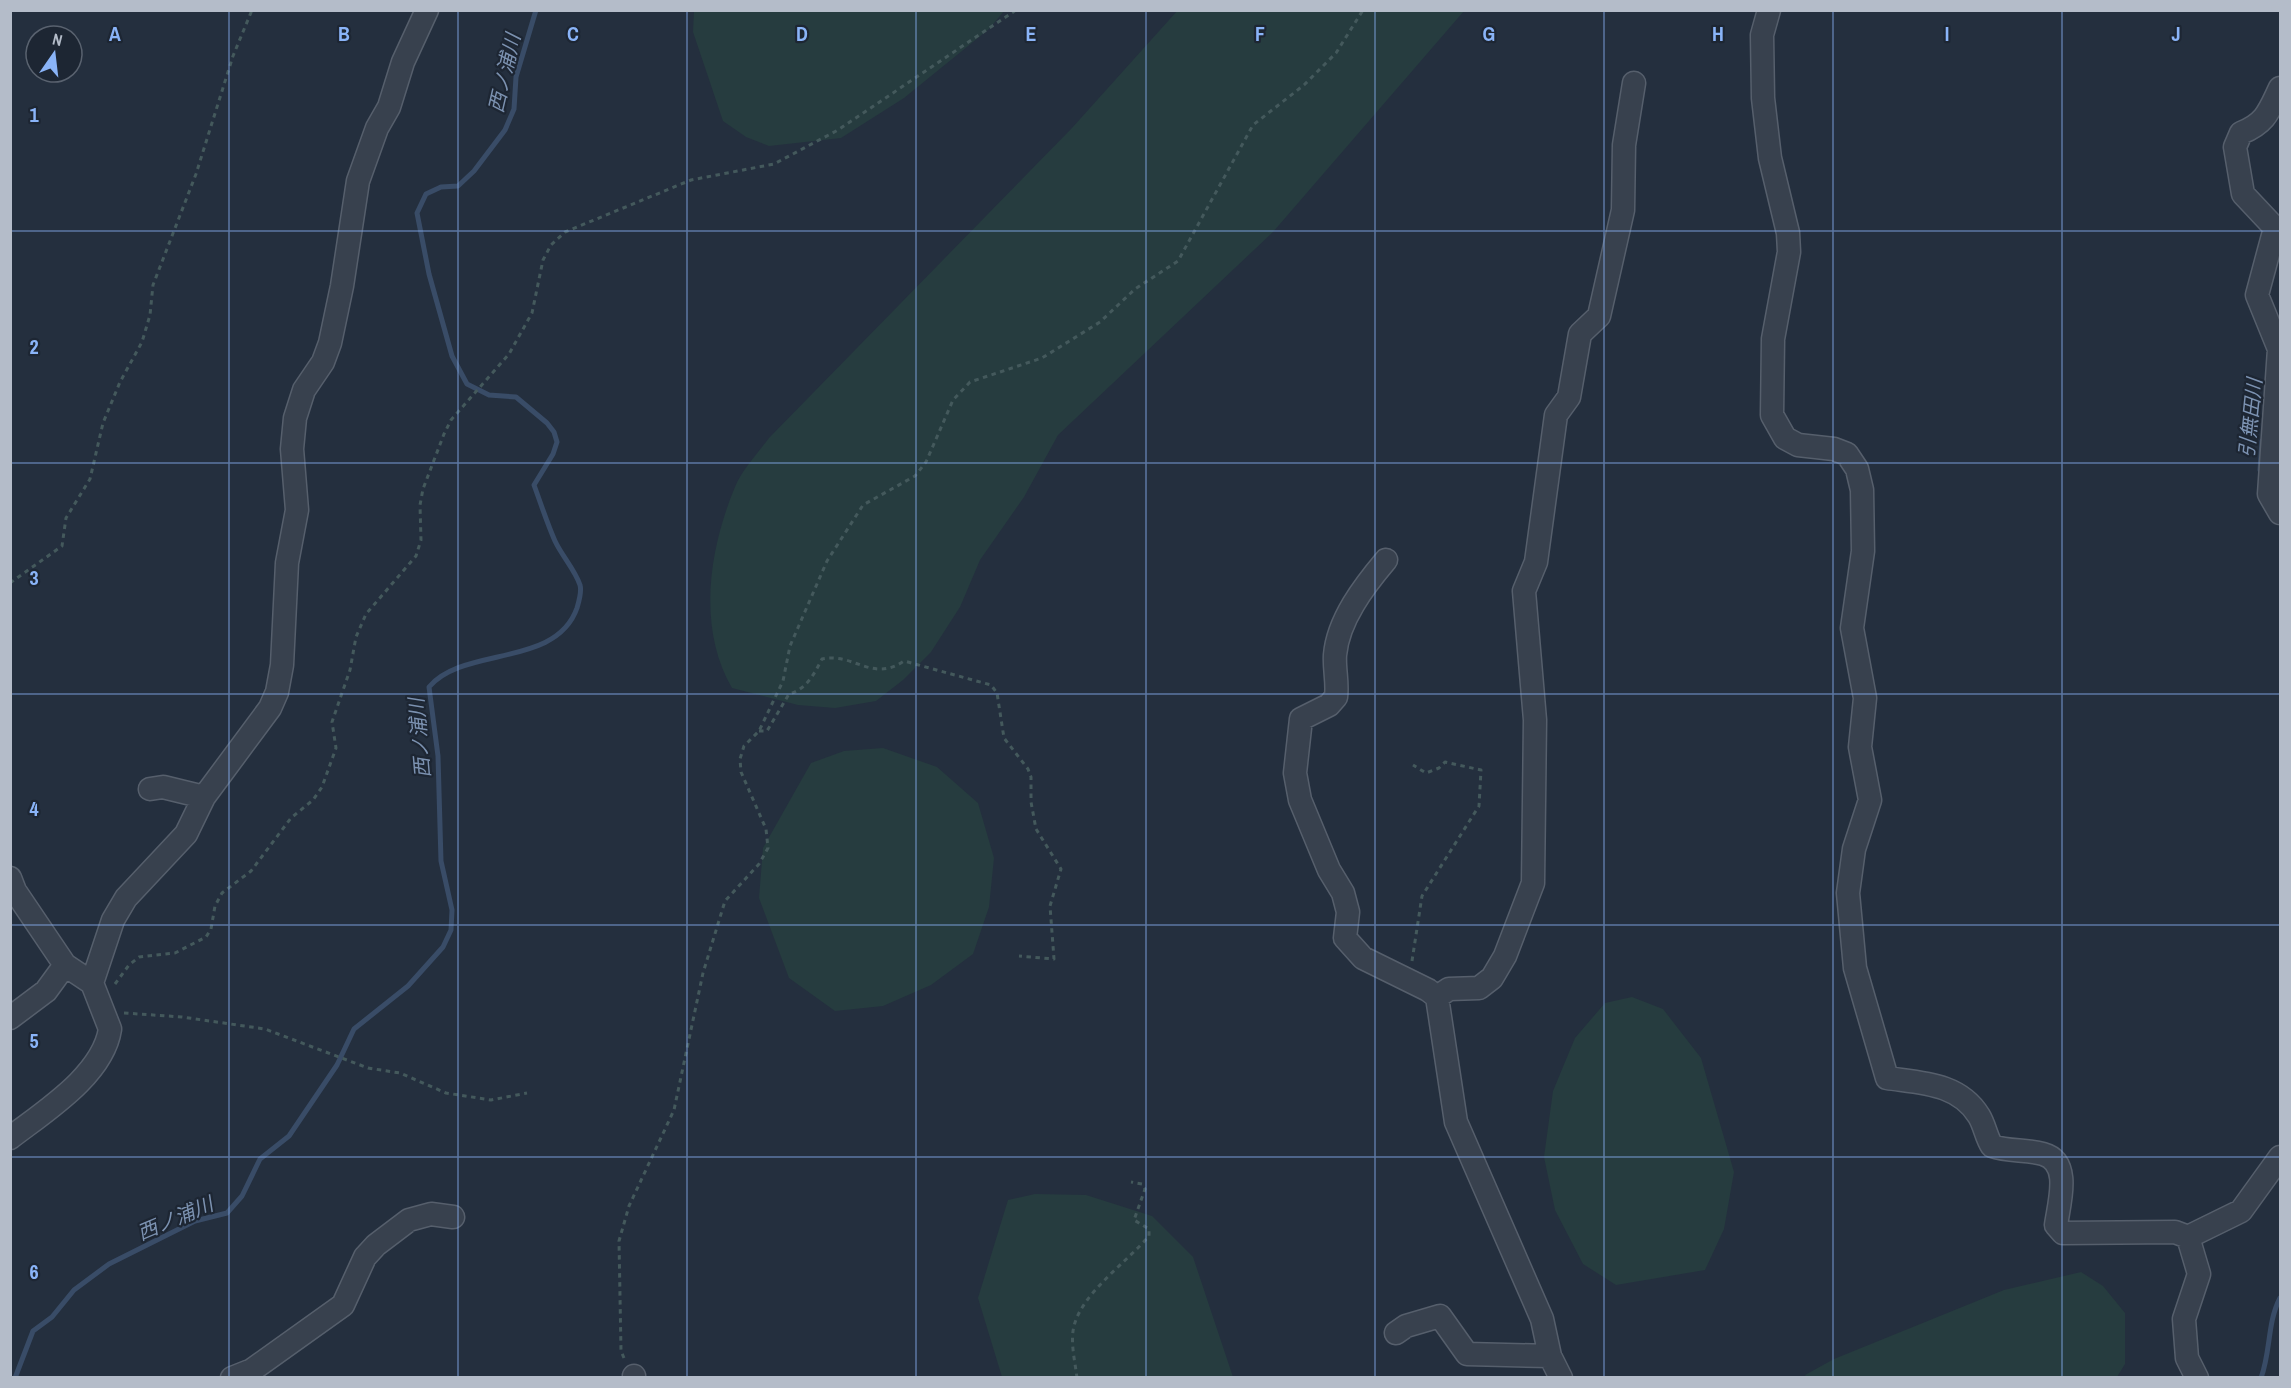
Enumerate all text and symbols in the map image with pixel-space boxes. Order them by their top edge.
text: A [109,20,121,47]
text: B [338,20,350,47]
text: C [567,20,579,47]
text: D [796,20,808,47]
text: E [1026,20,1037,47]
text: F [1255,20,1265,47]
text: G [1483,20,1495,47]
text: H [1712,20,1724,47]
text: I [1945,20,1949,47]
text: J [2171,20,2181,47]
north arrow [24,24,84,84]
text: N [50,28,65,51]
water label: 西ノ浦川 [482,29,527,115]
text: 1 [29,101,39,128]
text: 2 [29,333,39,360]
water label: 引無田川 [2232,375,2268,459]
text: 3 [29,564,39,591]
water label: 西ノ浦川 [402,695,436,779]
text: 4 [29,795,39,822]
text: 5 [29,1027,39,1054]
water label: 西ノ浦川 [133,1189,219,1246]
text: 6 [29,1258,39,1285]

